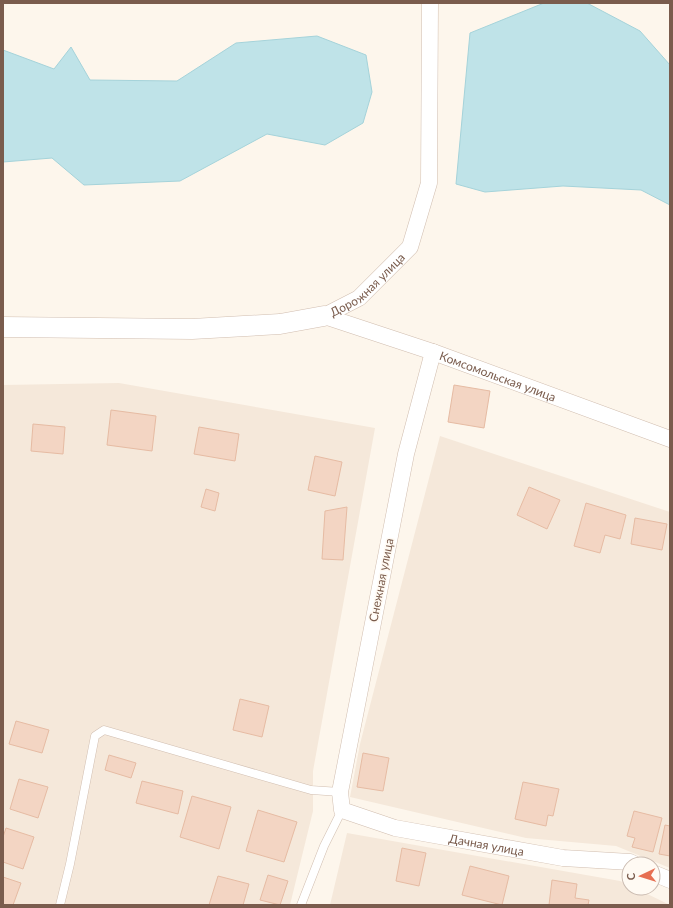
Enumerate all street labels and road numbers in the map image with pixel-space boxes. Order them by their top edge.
street label: Дорожная улица [327,249,408,319]
street label: Комсомольская улица [438,348,558,404]
street label: Снежная улица [366,537,396,623]
street label: Дачная улица [448,830,525,858]

